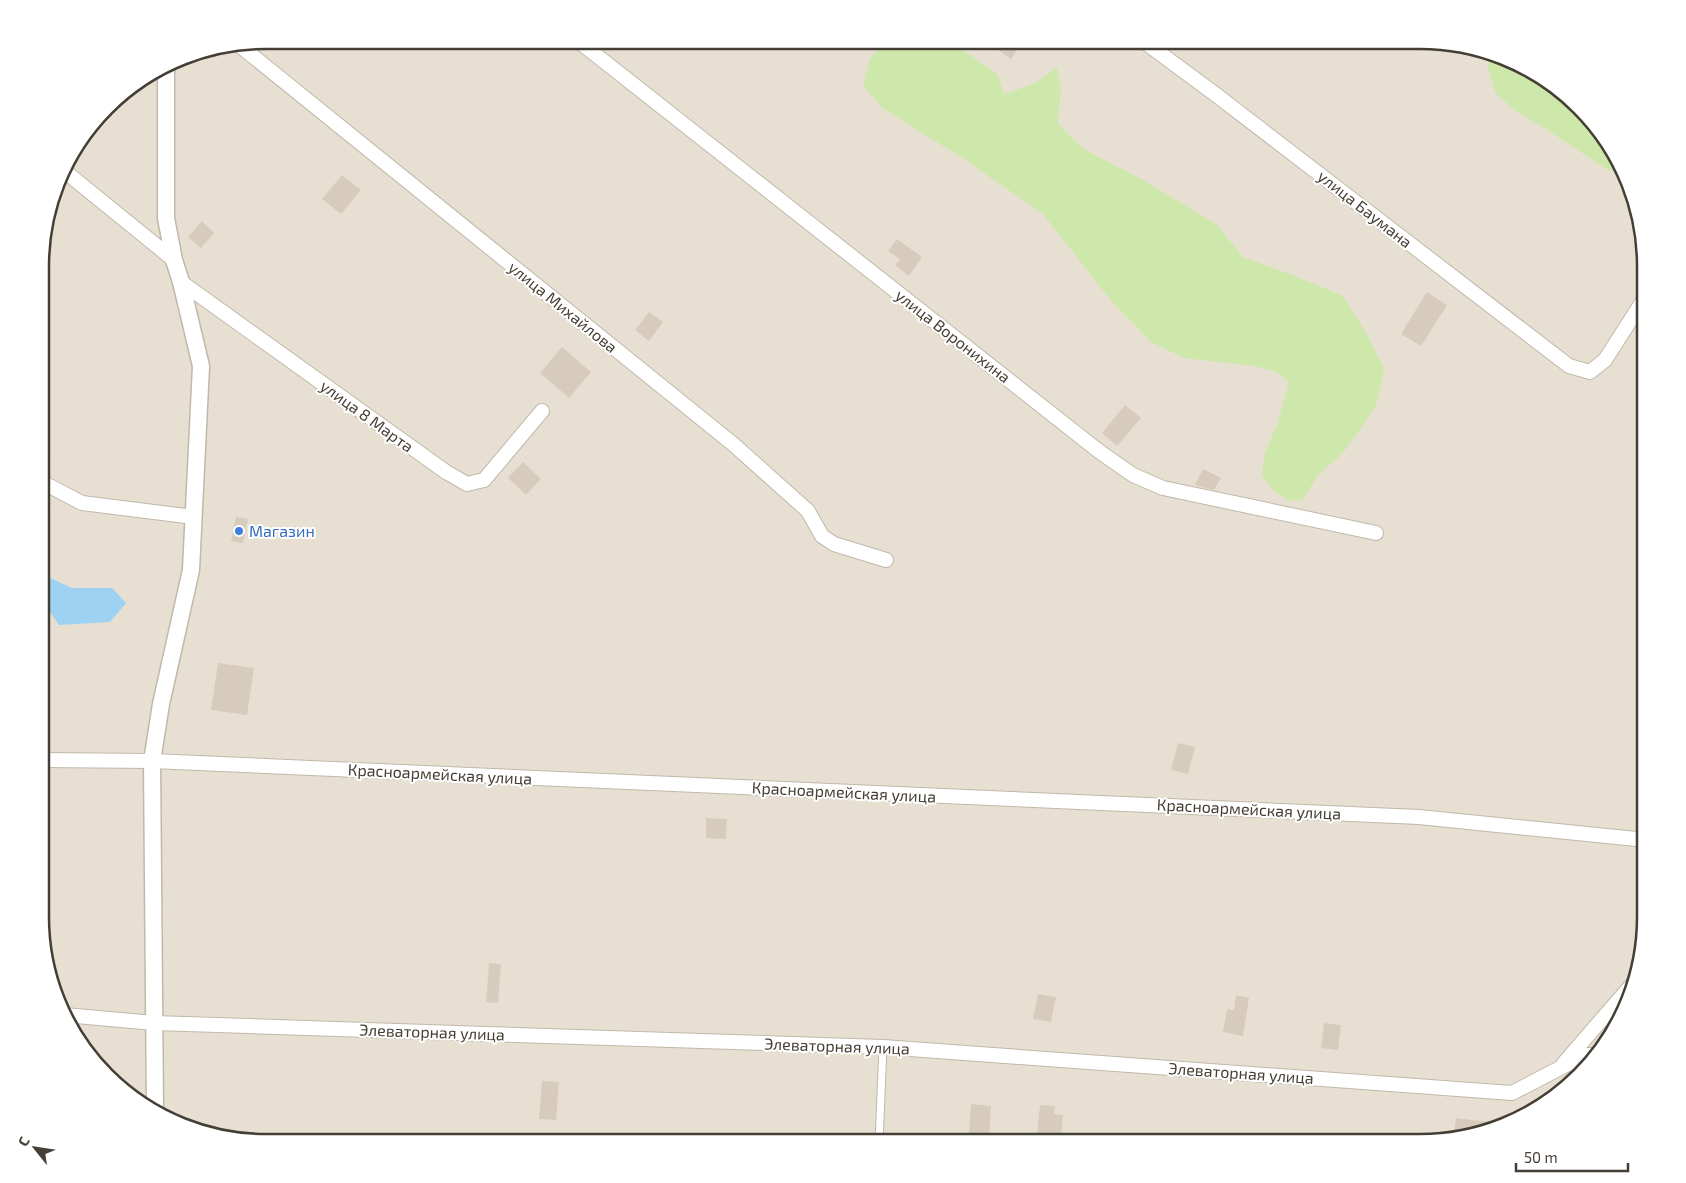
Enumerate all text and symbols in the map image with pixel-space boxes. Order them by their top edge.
street label: улица Баумана [1314,166,1416,252]
street label: улица Михайлова [505,257,621,357]
street label: улица Воронихина [891,285,1015,387]
street label: улица 8 Марта [316,375,418,457]
place label: Магазин [249,521,315,540]
marker: Магазин [233,525,245,537]
street label: Красноармейская улица [347,759,533,789]
street label: Красноармейская улица [751,777,937,807]
street label: Красноармейская улица [1156,794,1342,824]
street label: Элеваторная улица [359,1019,505,1045]
street label: Элеваторная улица [764,1033,910,1059]
street label: Элеваторная улица [1168,1058,1314,1088]
north arrow [10,1123,60,1173]
text: С [14,1133,33,1149]
scale bar [1516,1140,1628,1172]
text: 50 m [1524,1148,1558,1166]

